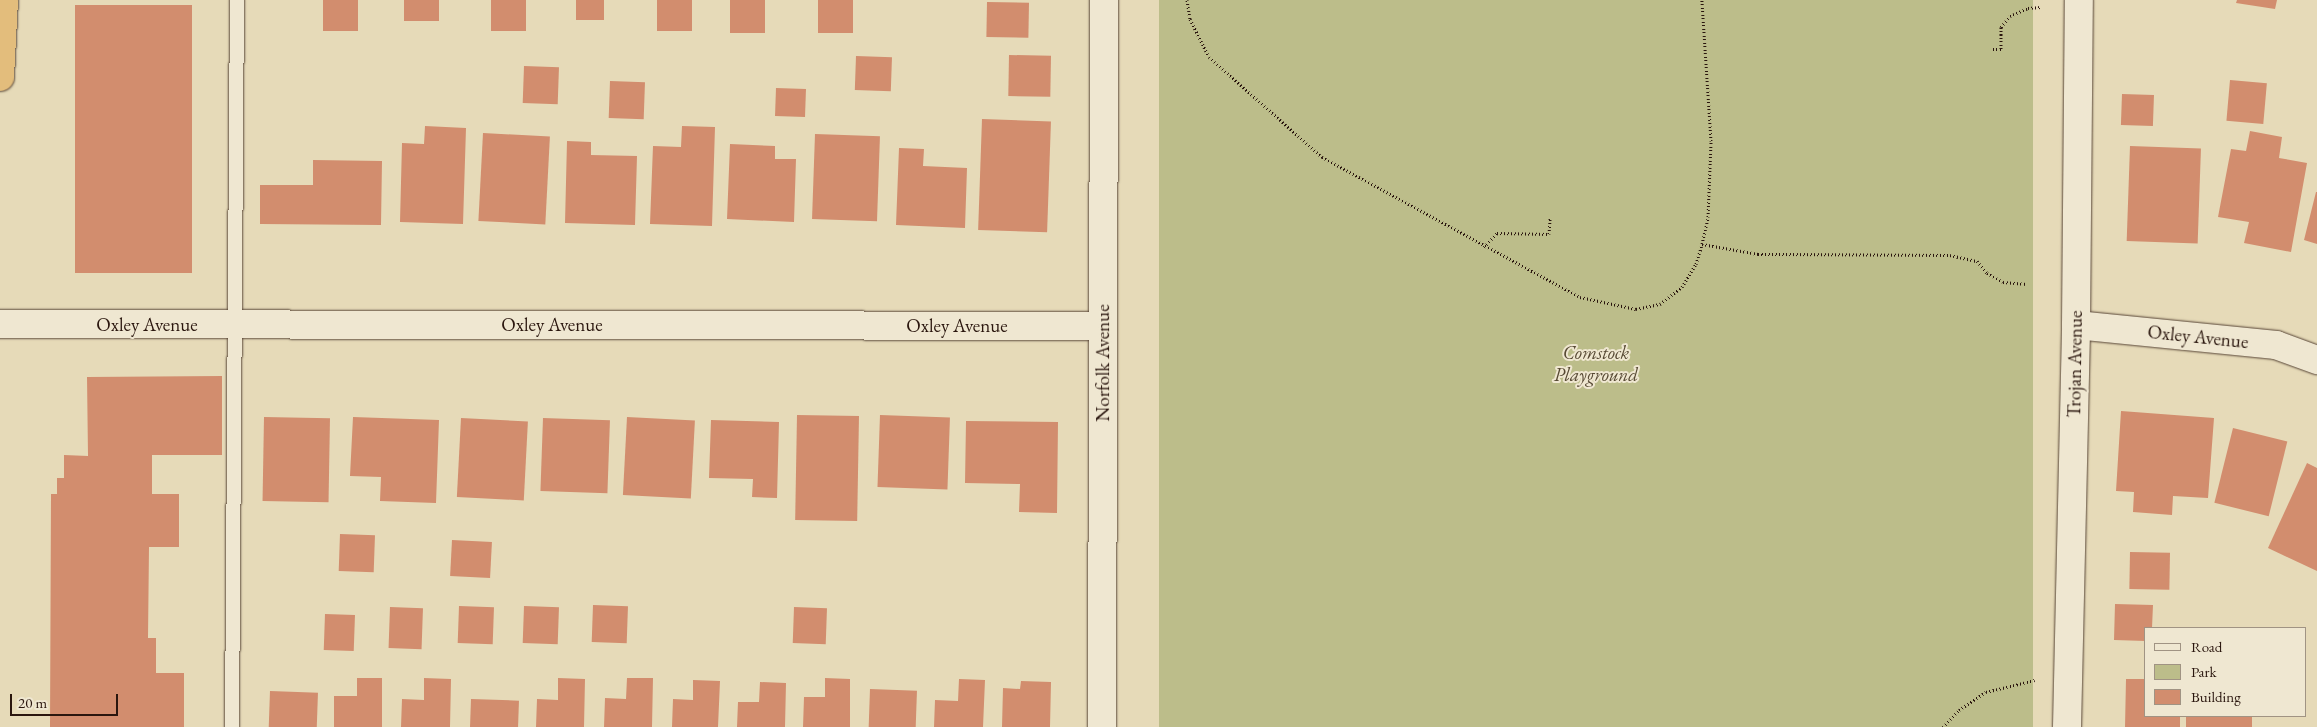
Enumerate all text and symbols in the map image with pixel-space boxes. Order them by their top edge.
street label: Norfolk Avenue [1092,304,1114,422]
street label: Trojan Avenue [2063,310,2087,418]
street label: Oxley Avenue [96,314,198,336]
street label: Oxley Avenue [501,314,603,336]
street label: Oxley Avenue [906,315,1008,337]
street label: Oxley Avenue [2146,320,2250,354]
park label: Comstock Playground [1554,342,1638,386]
legend [2144,627,2307,717]
text: Road [2191,637,2222,656]
text: Park [2191,662,2217,681]
scale bar [12,684,120,716]
text: Building [2191,687,2241,706]
text: 20 m [18,693,47,712]

